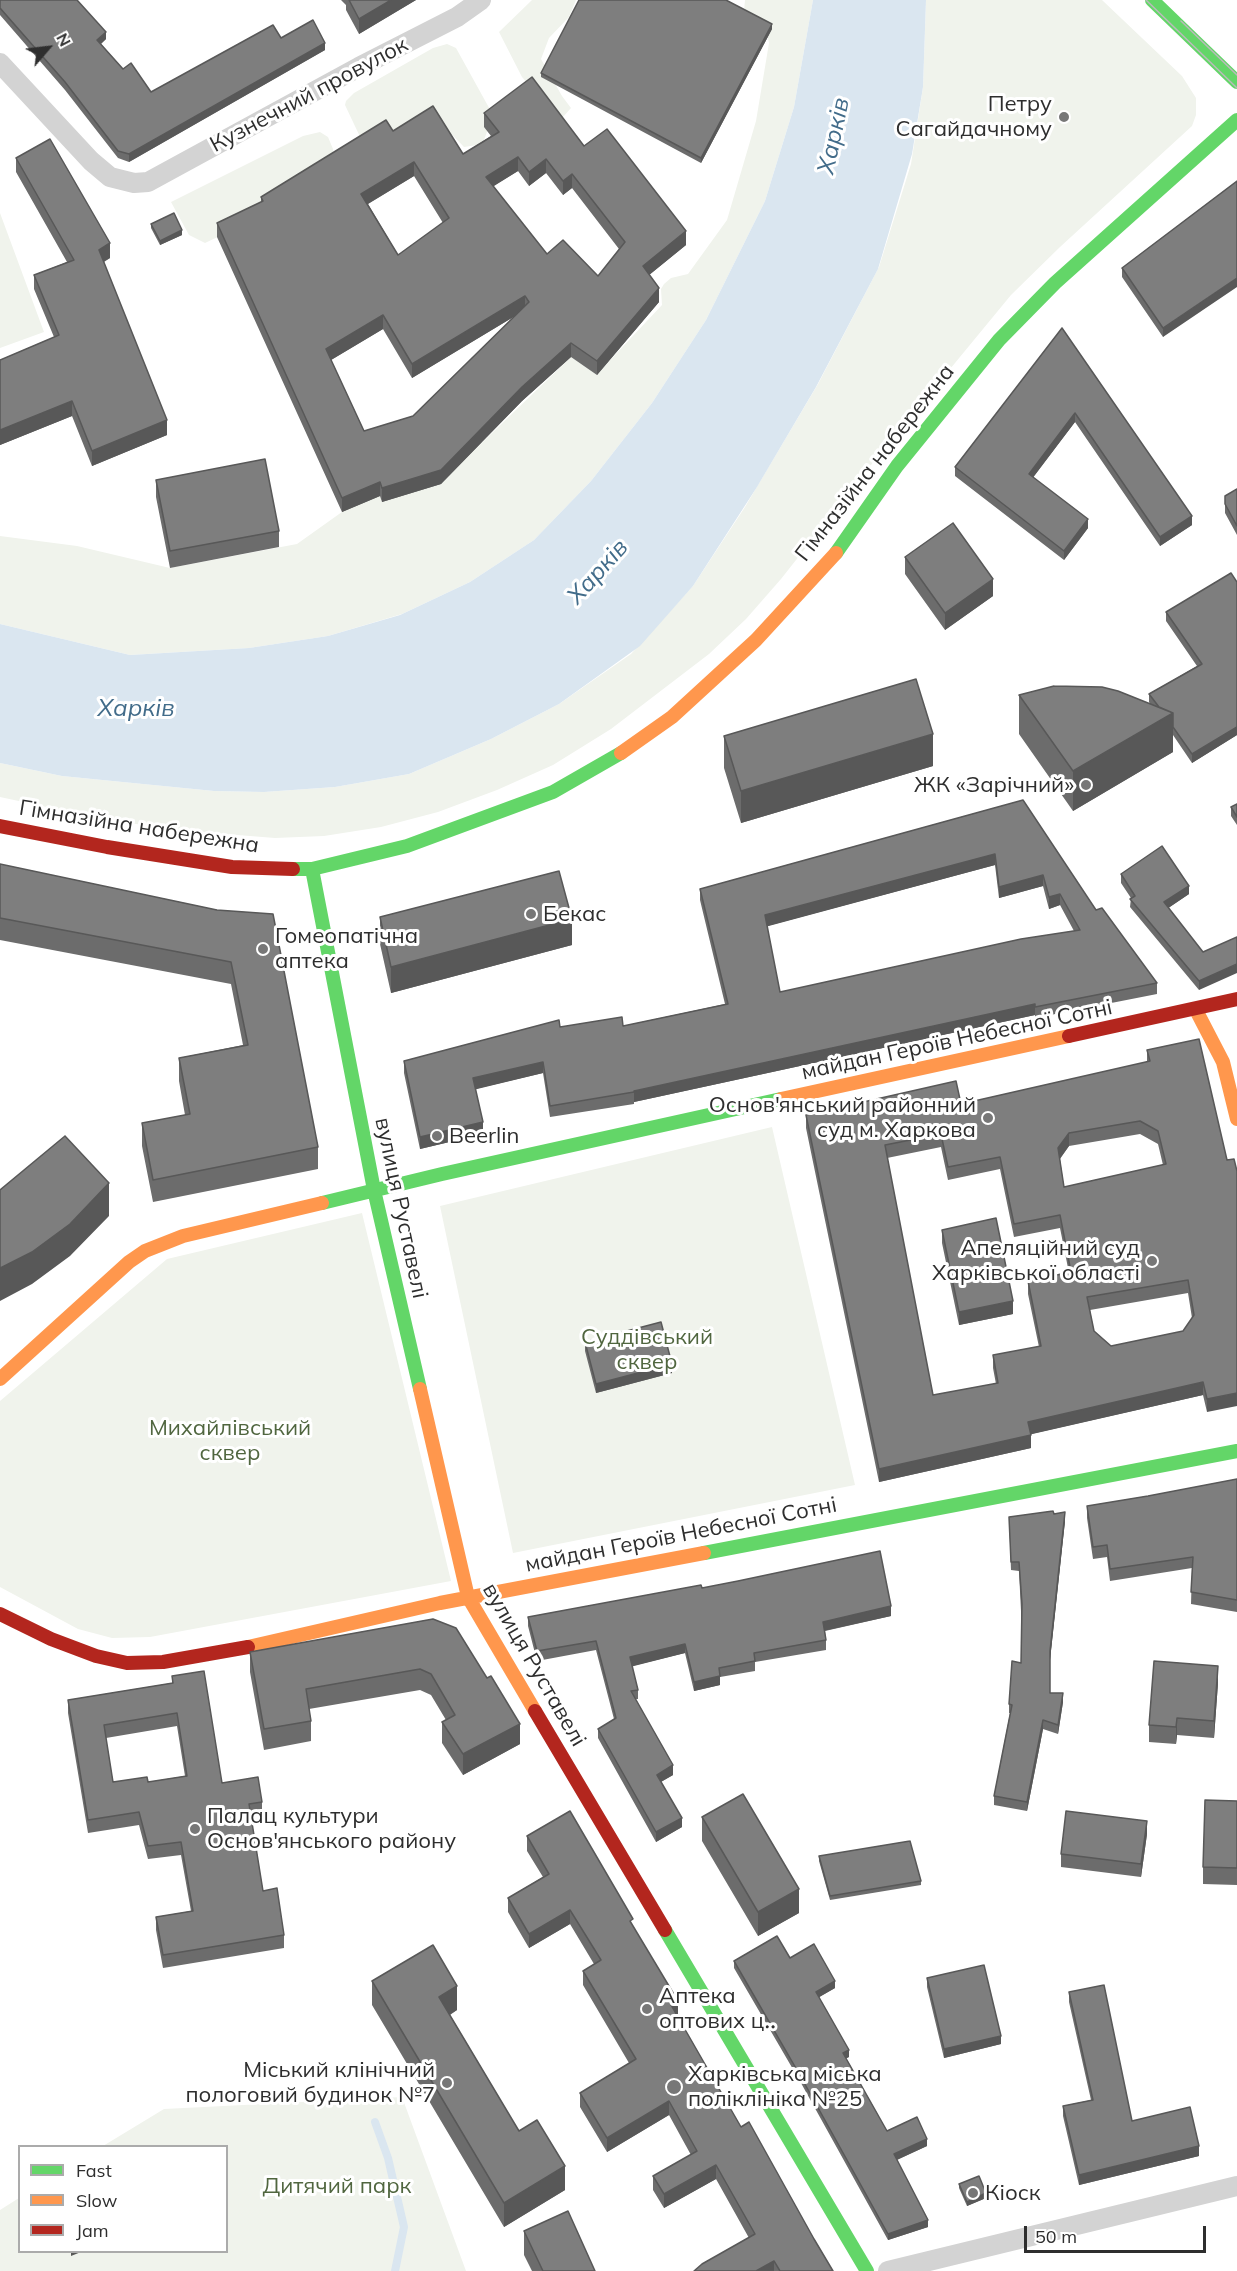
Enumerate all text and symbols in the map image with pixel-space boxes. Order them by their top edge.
north arrow [18,18,78,78]
text: N [52,30,76,50]
street label: Кузнечний провулок [206,32,412,158]
place label: Петру Сагайдачному [896,91,1052,142]
water label: Харків [812,95,856,177]
marker: Петру Сагайдачному [1057,110,1071,124]
street label: Гімназійна набережна [790,359,960,567]
water label: Харків [561,534,635,610]
water label: Харків [97,695,175,723]
place label: ЖК «Зарічний» [914,772,1074,798]
marker: ЖК «Зарічний» [1079,778,1093,792]
street label: Гімназійна набережна [17,795,261,859]
place label: Бекас [543,901,606,927]
marker: Бекас [524,907,538,921]
place label: Гомеопатічна аптека [275,923,418,974]
marker: Гомеопатічна аптека [256,942,270,956]
street label: майдан Героїв Небесної Сотні [799,994,1115,1086]
place label: Основ'янський районний суд м. Харкова [709,1092,976,1144]
marker: Основ'янський районний суд м. Харкова [981,1111,995,1125]
street label: вулиця Руставелі [369,1115,433,1301]
place label: Beеrlin [449,1123,519,1149]
marker: Beеrlin [430,1129,444,1143]
place label: Апеляційний суд Харківської області [932,1235,1140,1286]
marker: Апеляційний суд Харківської області [1145,1254,1159,1268]
park label: Суддівський сквер [581,1324,713,1376]
park label: Михайлівський сквер [149,1415,311,1466]
street label: майдан Героїв Небесної Сотні [523,1492,839,1578]
street label: вулиця Руставелі [477,1579,591,1751]
place label: Палац культури Основ'янського району [207,1803,456,1855]
marker: Палац культури Основ'янського району [188,1822,202,1836]
place label: Аптека оптових ц‥ [659,1983,776,2035]
marker: Аптека оптових ц‥ [640,2002,654,2016]
place label: Міський клінічний пологовий будинок №7 [186,2057,435,2108]
place label: Харківська міська поліклініка №25 [688,2061,882,2112]
marker: Міський клінічний пологовий будинок №7 [440,2076,454,2090]
marker: Харківська міська поліклініка №25 [665,2078,683,2096]
legend [18,2145,228,2253]
text: Fast [76,2159,112,2182]
park label: Дитячий парк [263,2173,411,2199]
place label: Кіоск [985,2180,1041,2206]
marker: Кіоск [966,2186,980,2200]
text: Slow [76,2189,117,2212]
scale bar [1027,2214,1208,2252]
text: Jam [76,2219,109,2242]
text: 50 m [1035,2225,1077,2248]

